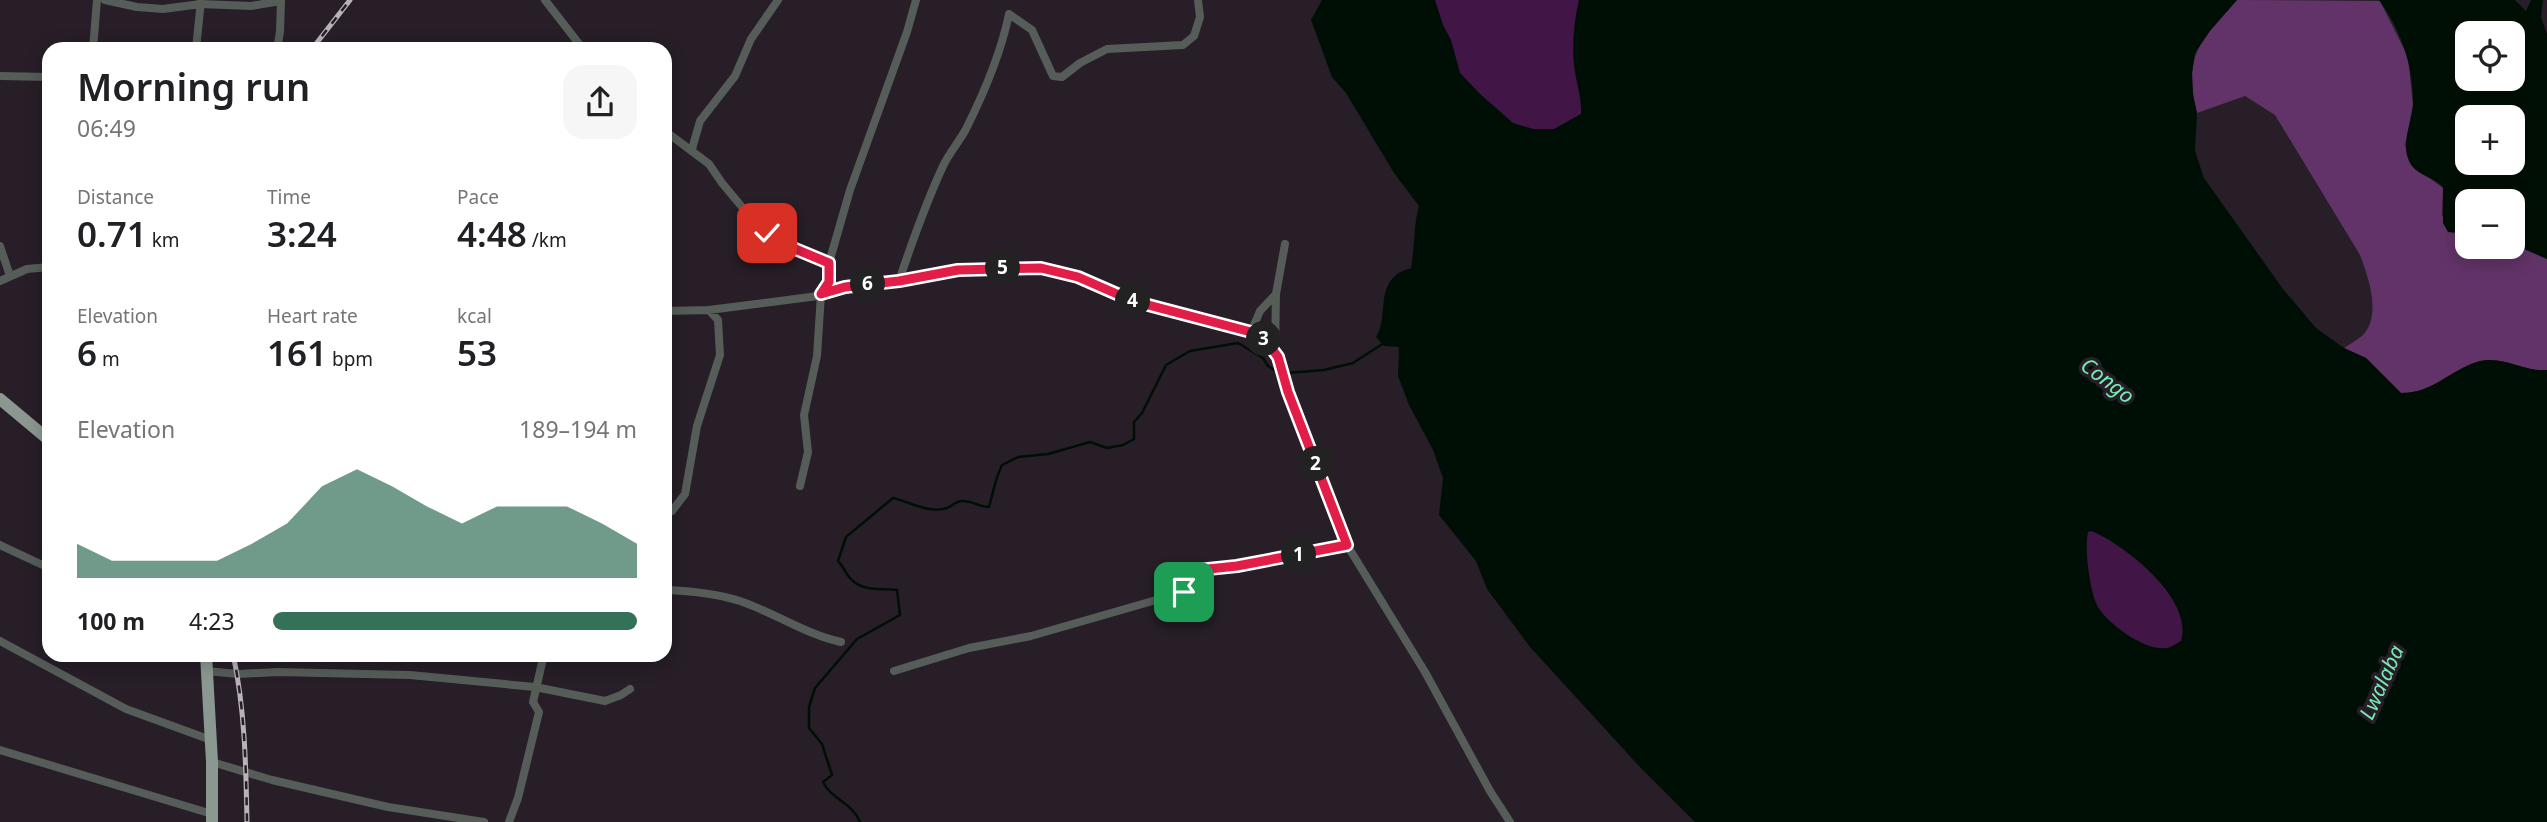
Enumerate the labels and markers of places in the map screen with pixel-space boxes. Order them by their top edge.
pin [737,203,797,263]
pin: 5 [986,250,1020,286]
pin: 6 [850,266,886,302]
pin: 4 [1116,284,1150,318]
pin: 3 [1246,322,1282,356]
pin: 2 [1298,447,1334,482]
pin: 1 [1282,538,1316,572]
pin [1154,562,1214,622]

